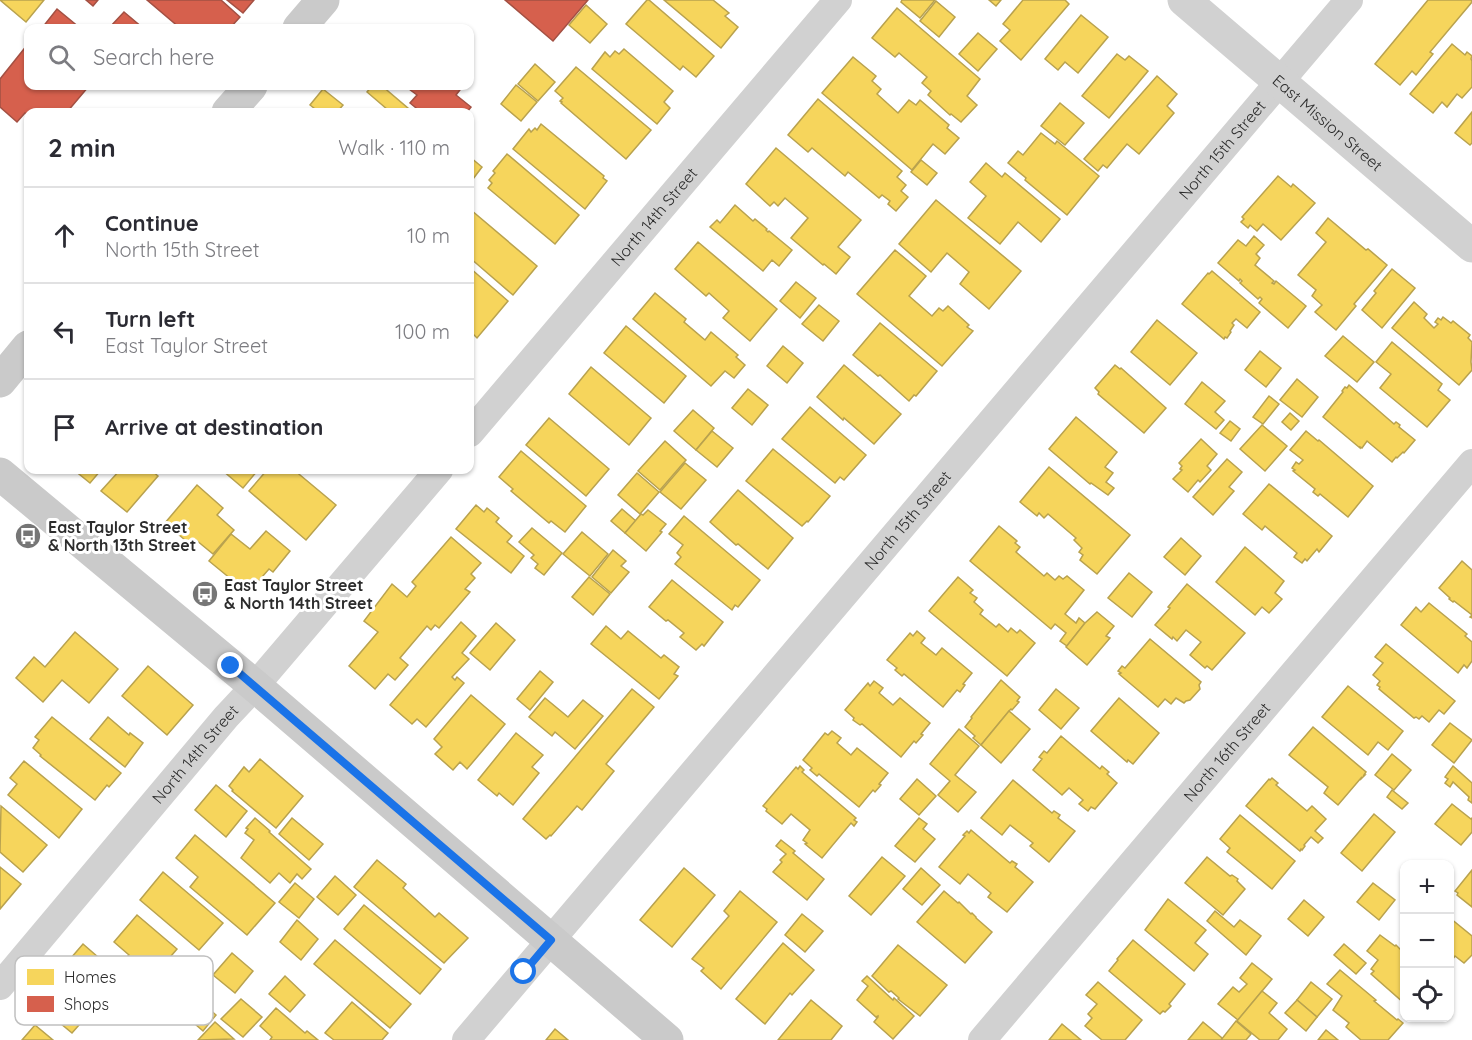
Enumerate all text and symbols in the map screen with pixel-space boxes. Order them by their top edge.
search box [24,24,474,90]
icon: search [45,41,78,74]
text: Search here [93,43,214,71]
street label: East Mission Street [1269,70,1387,175]
street label: North 15th Street [1174,96,1270,203]
text: 2 min [48,131,116,164]
text: Walk · 110 m [338,135,450,160]
street label: North 14th Street [606,163,701,270]
text: Continue [105,209,199,237]
icon: ahead [48,219,81,252]
text: 10 m [407,223,450,248]
text: North 15th Street [105,237,260,262]
text: Turn left [105,305,195,333]
icon: left [48,315,81,348]
text: 100 m [395,319,450,344]
text: East Taylor Street [105,333,268,358]
icon: arrive [48,411,81,444]
text: Arrive at destination [105,413,323,441]
street label: North 15th Street [860,466,955,574]
place label: East Taylor Street & North 13th Street [48,517,196,555]
bus stop icon: East Taylor Street & North 13th Street [13,521,43,551]
place label: East Taylor Street & North 14th Street [224,575,373,613]
bus stop icon: East Taylor Street & North 14th Street [190,579,220,609]
route end [217,652,243,678]
street label: North 16th Street [1179,698,1274,805]
street label: North 14th Street [148,700,242,808]
map controls [1400,860,1454,1022]
button: + [1400,860,1454,914]
button: − [1400,914,1454,968]
legend [15,956,213,1025]
route start [510,958,536,984]
text: Homes [64,967,116,987]
button: locate [1400,968,1454,1022]
text: Shops [64,994,109,1014]

